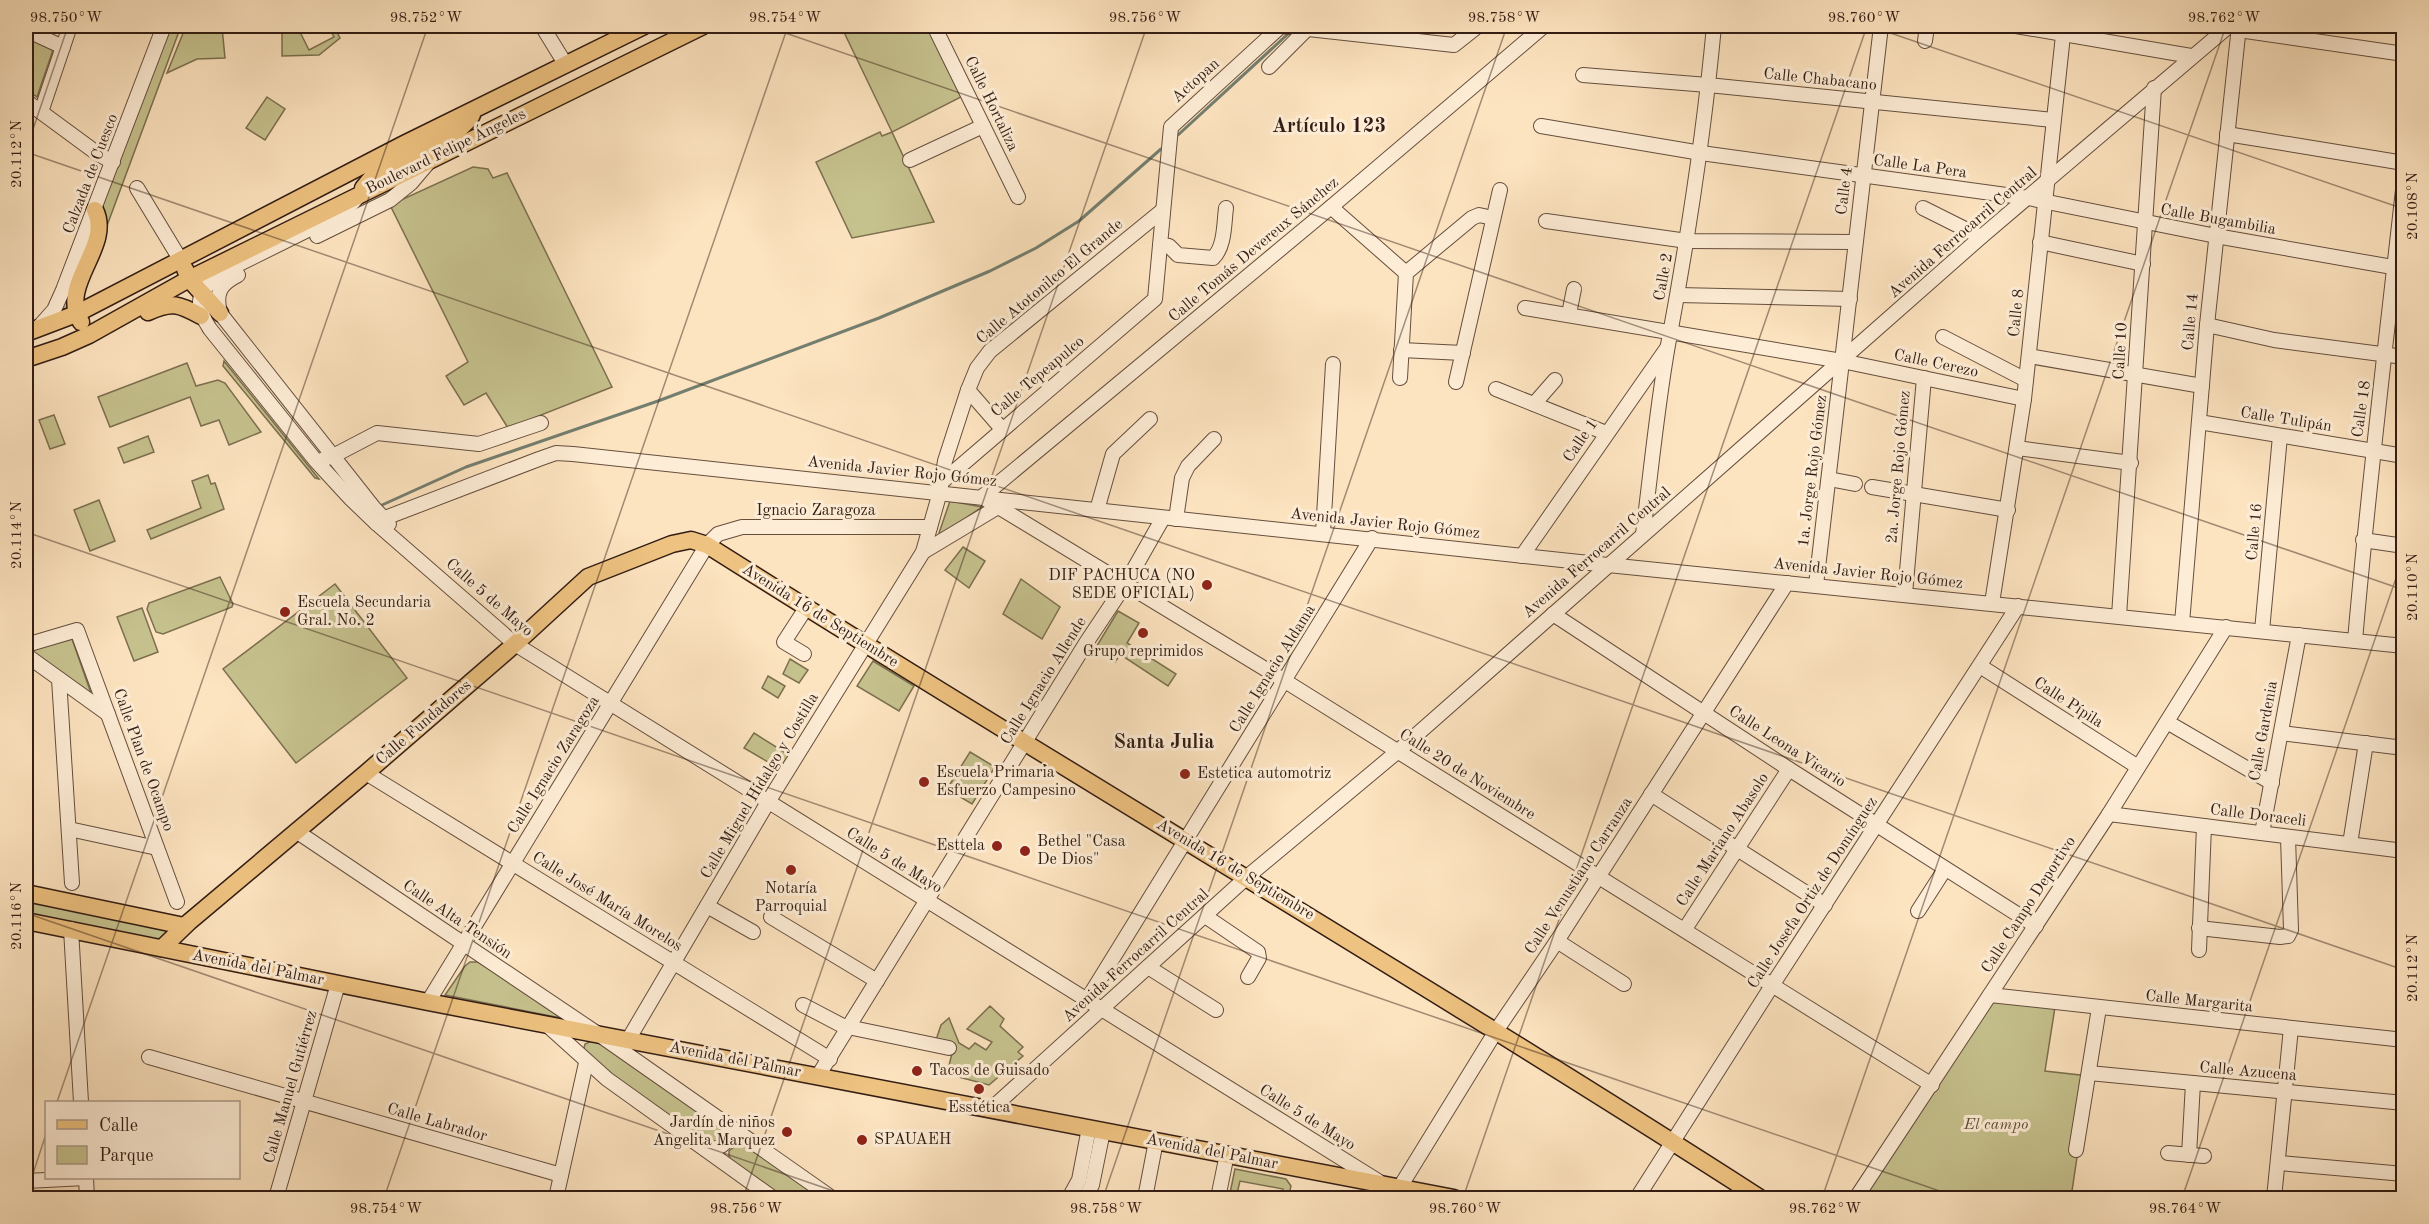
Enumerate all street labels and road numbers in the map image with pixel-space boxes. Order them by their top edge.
street label: Calle Hortaliza [961,54,1021,154]
street label: Actopan [1169,56,1223,106]
street label: Calle Chabacano [1762,66,1878,94]
street label: Boulevard Felipe Ángeles [362,103,529,198]
street label: Calzada de Cuesco [61,112,121,236]
street label: Calle La Pera [1872,153,1968,181]
street label: Avenida Ferrocarril Central [1886,165,2040,301]
street label: Calle 4 [1834,166,1856,216]
street label: Calle Tomás Devereux Sánchez [1166,174,1342,326]
street label: Calle Bugambilia [2159,202,2277,238]
street label: Calle Atotonilco El Grande [974,216,1126,348]
street label: Calle 2 [1652,252,1676,302]
street label: Calle 8 [2007,288,2027,338]
street label: Calle 14 [2181,293,2201,351]
street label: Calle 10 [2112,322,2130,380]
street label: Calle Tepeapulco [988,333,1088,421]
street label: Calle Cerezo [1892,347,1980,381]
street label: Calle 18 [2350,379,2374,439]
street label: 2a. Jorge Rojo Gómez [1884,390,1914,544]
street label: 1a. Jorge Rojo Gómez [1796,394,1830,548]
street label: Calle Tulipán [2239,405,2333,435]
street label: Calle 1 [1561,416,1601,466]
street label: Avenida Javier Rojo Gómez [806,454,998,490]
street label: Avenida Ferrocarril Central [1520,485,1674,621]
street label: Ignacio Zaragoza [756,503,876,519]
street label: Calle 16 [2245,503,2265,561]
street label: Avenida Javier Rojo Gómez [1289,506,1481,542]
street label: Calle 5 de Mayo [442,556,536,640]
street label: Avenida Javier Rojo Gómez [1772,556,1964,592]
street label: Avenida 16 de Septiembre [739,561,901,671]
street label: Calle Ignacio Aldama [1227,602,1319,736]
street label: Calle Ignacio Allende [998,614,1090,748]
street label: Calle Pípila [2030,675,2106,731]
street label: Calle Fundadores [373,677,475,769]
street label: Calle Gardenia [2247,679,2281,782]
street label: Calle Plan de Ocampo [110,687,176,834]
street label: Calle Miguel Hidalgo y Costilla [698,690,822,882]
street label: Calle Ignacio Zaragoza [505,693,603,837]
street label: Calle Leona Vicario [1726,703,1848,791]
street label: Calle 20 de Noviembre [1396,727,1538,823]
street label: Calle Mariano Abasolo [1674,770,1772,910]
street label: Calle Josefa Ortiz de Domínguez [1745,794,1881,992]
street label: Calle Venustiano Carranza [1522,795,1636,957]
street label: Calle Doraceli [2209,802,2307,830]
street label: Avenida 16 de Septiembre [1153,817,1317,923]
street label: Calle 5 de Mayo [843,825,945,897]
street label: Calle Campo Deportivo [1979,834,2079,976]
street label: Calle José María Morelos [529,849,685,955]
street label: Calle Alta Tensión [400,878,515,963]
street label: Avenida Ferrocarril Central [1060,886,1212,1026]
street label: Avenida del Palmar [191,947,326,989]
street label: Calle Margarita [2145,988,2254,1016]
street label: Calle Manuel Gutiérrez [261,1009,321,1165]
street label: Avenida del Palmar [668,1039,803,1081]
street label: Calle Azucena [2199,1060,2298,1084]
street label: Calle 5 de Mayo [1256,1082,1358,1154]
street label: Calle Labrador [385,1101,489,1145]
street label: Avenida del Palmar [1145,1131,1280,1173]

